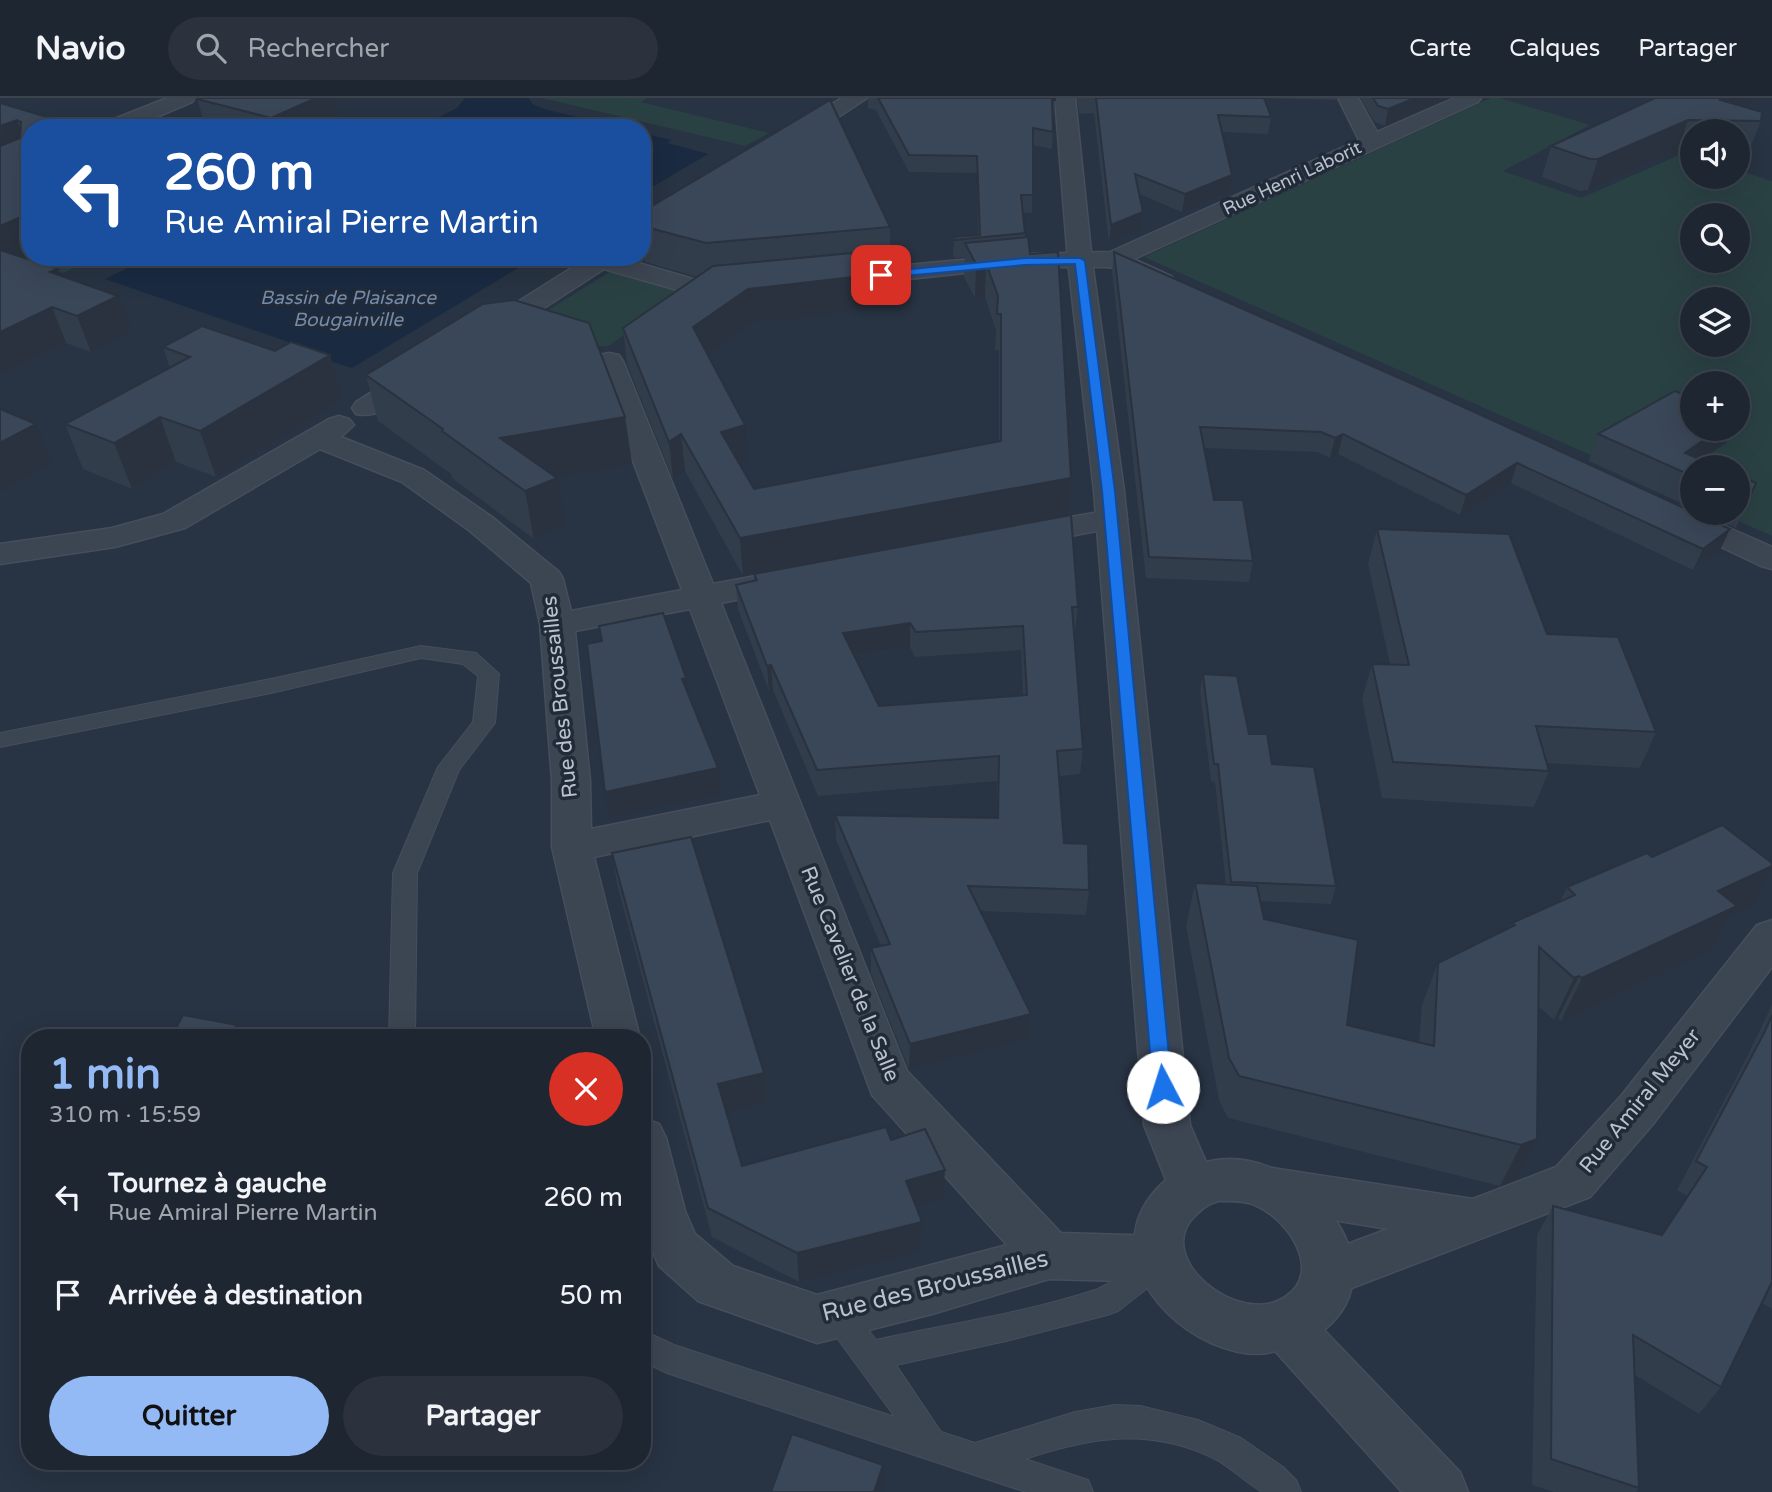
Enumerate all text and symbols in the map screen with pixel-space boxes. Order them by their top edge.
search box [168,17,658,80]
text: Navio [35,29,126,68]
icon: search [192,29,230,67]
text: Rechercher [248,33,389,64]
text: Carte [1409,34,1471,63]
text: Calques [1509,34,1600,63]
text: Partager [1638,34,1737,63]
map controls [1680,119,1750,525]
button: sound [1680,119,1750,189]
street label: Rue Henri Laborit [1219,136,1365,220]
text: 260 m [164,144,314,203]
icon: left [49,147,140,238]
button: search [1680,203,1750,273]
text: Rue Amiral Pierre Martin [164,204,539,242]
pin [851,245,911,305]
icon: arrive [862,256,900,294]
water label: Bassin de Plaisance Bougainville [260,287,437,331]
button: layers [1680,287,1750,357]
button: + [1680,371,1750,441]
button: − [1680,455,1750,525]
street label: Rue des Broussailles [537,595,583,799]
street label: Rue Cavelier de la Salle [795,863,905,1085]
street label: Rue Amiral Meyer [1574,1024,1706,1178]
text: 1 min [49,1049,161,1100]
position arrow [1126,1050,1200,1124]
button: close [549,1052,623,1126]
text: 310 m · 15:59 [49,1101,201,1129]
text: Tournez à gauche [108,1168,327,1199]
icon: left [49,1178,87,1216]
text: 260 m [543,1182,623,1213]
text: Rue Amiral Pierre Martin [108,1199,377,1227]
street label: Rue des Broussailles [819,1244,1051,1328]
icon: arrive [49,1276,87,1314]
text: Arrivée à destination [108,1280,363,1311]
text: 50 m [560,1280,623,1311]
button: Quitter [49,1376,329,1456]
button: Partager [343,1376,623,1456]

